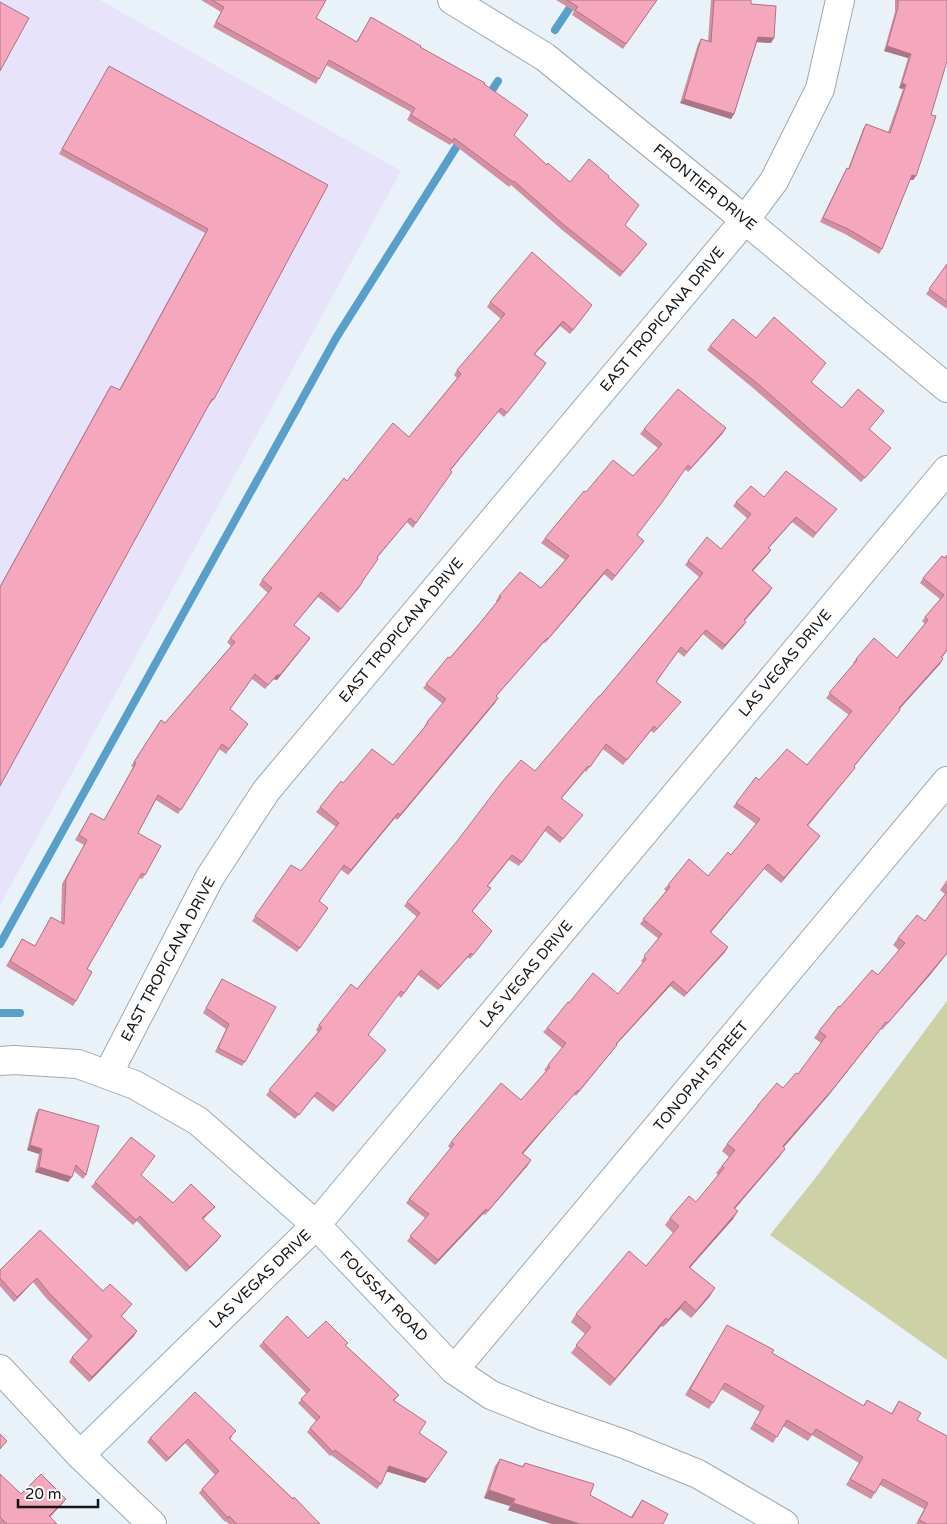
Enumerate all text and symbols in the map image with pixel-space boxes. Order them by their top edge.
street label: FRONTIER DRIVE [650,140,760,234]
street label: EAST TROPICANA DRIVE [596,243,728,395]
street label: EAST TROPICANA DRIVE [335,554,467,706]
street label: LAS VEGAS DRIVE [735,606,835,720]
street label: EAST TROPICANA DRIVE [117,874,219,1044]
street label: LAS VEGAS DRIVE [476,917,576,1031]
street label: TONOPAH STREET [650,1017,752,1135]
street label: LAS VEGAS DRIVE [205,1226,315,1332]
street label: FOUSSAT ROAD [336,1247,432,1345]
scale bar [18,1476,98,1508]
text: 20 m [25,1485,62,1503]

